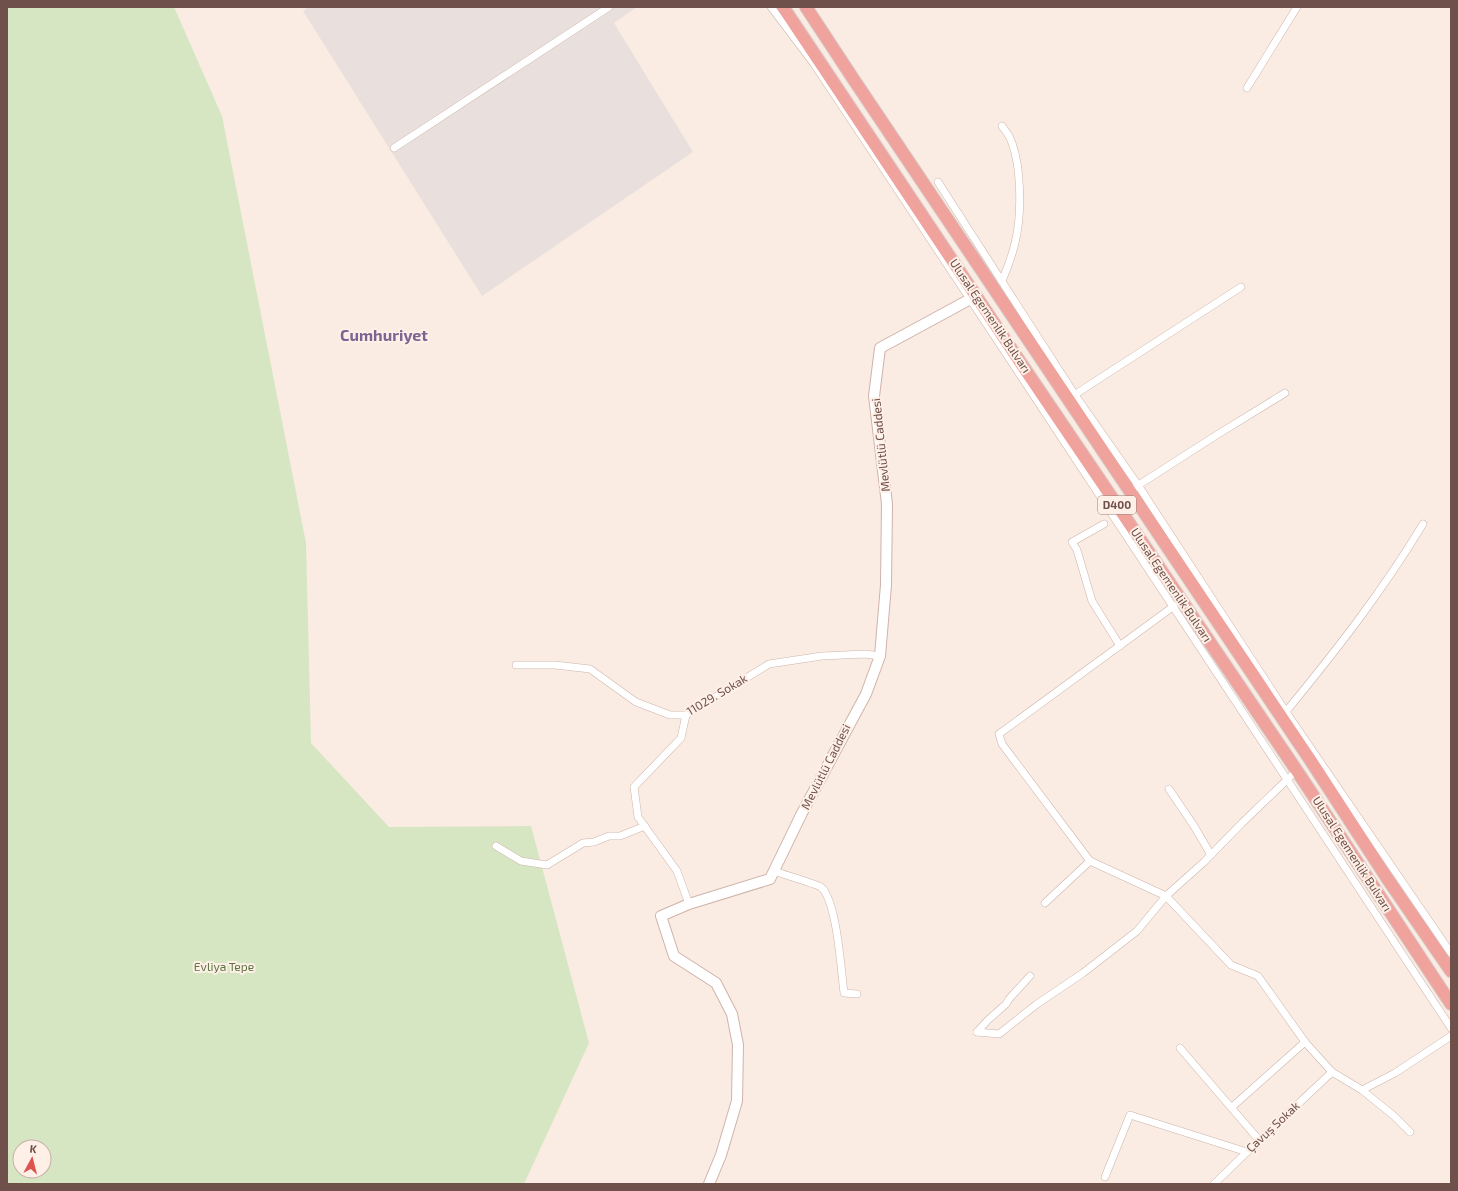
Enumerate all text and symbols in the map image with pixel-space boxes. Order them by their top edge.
street label: Ulusal Egemenlik Bulvarı [947,256,1034,375]
district label: Cumhuriyet [340,325,428,345]
street label: Mevlütlü Caddesi [868,398,892,493]
road number: D400 [1098,496,1136,514]
street label: Ulusal Egemenlik Bulvarı [1128,525,1215,644]
street label: 11029. Sokak [684,671,749,718]
street label: Mevlütlü Caddesi [798,721,853,812]
street label: Ulusal Egemenlik Bulvarı [1310,793,1395,914]
park label: Evliya Tepe [194,959,254,973]
street label: Çavuş Sokak [1243,1098,1303,1155]
north arrow [12,1139,52,1179]
text: K [29,1142,38,1155]

